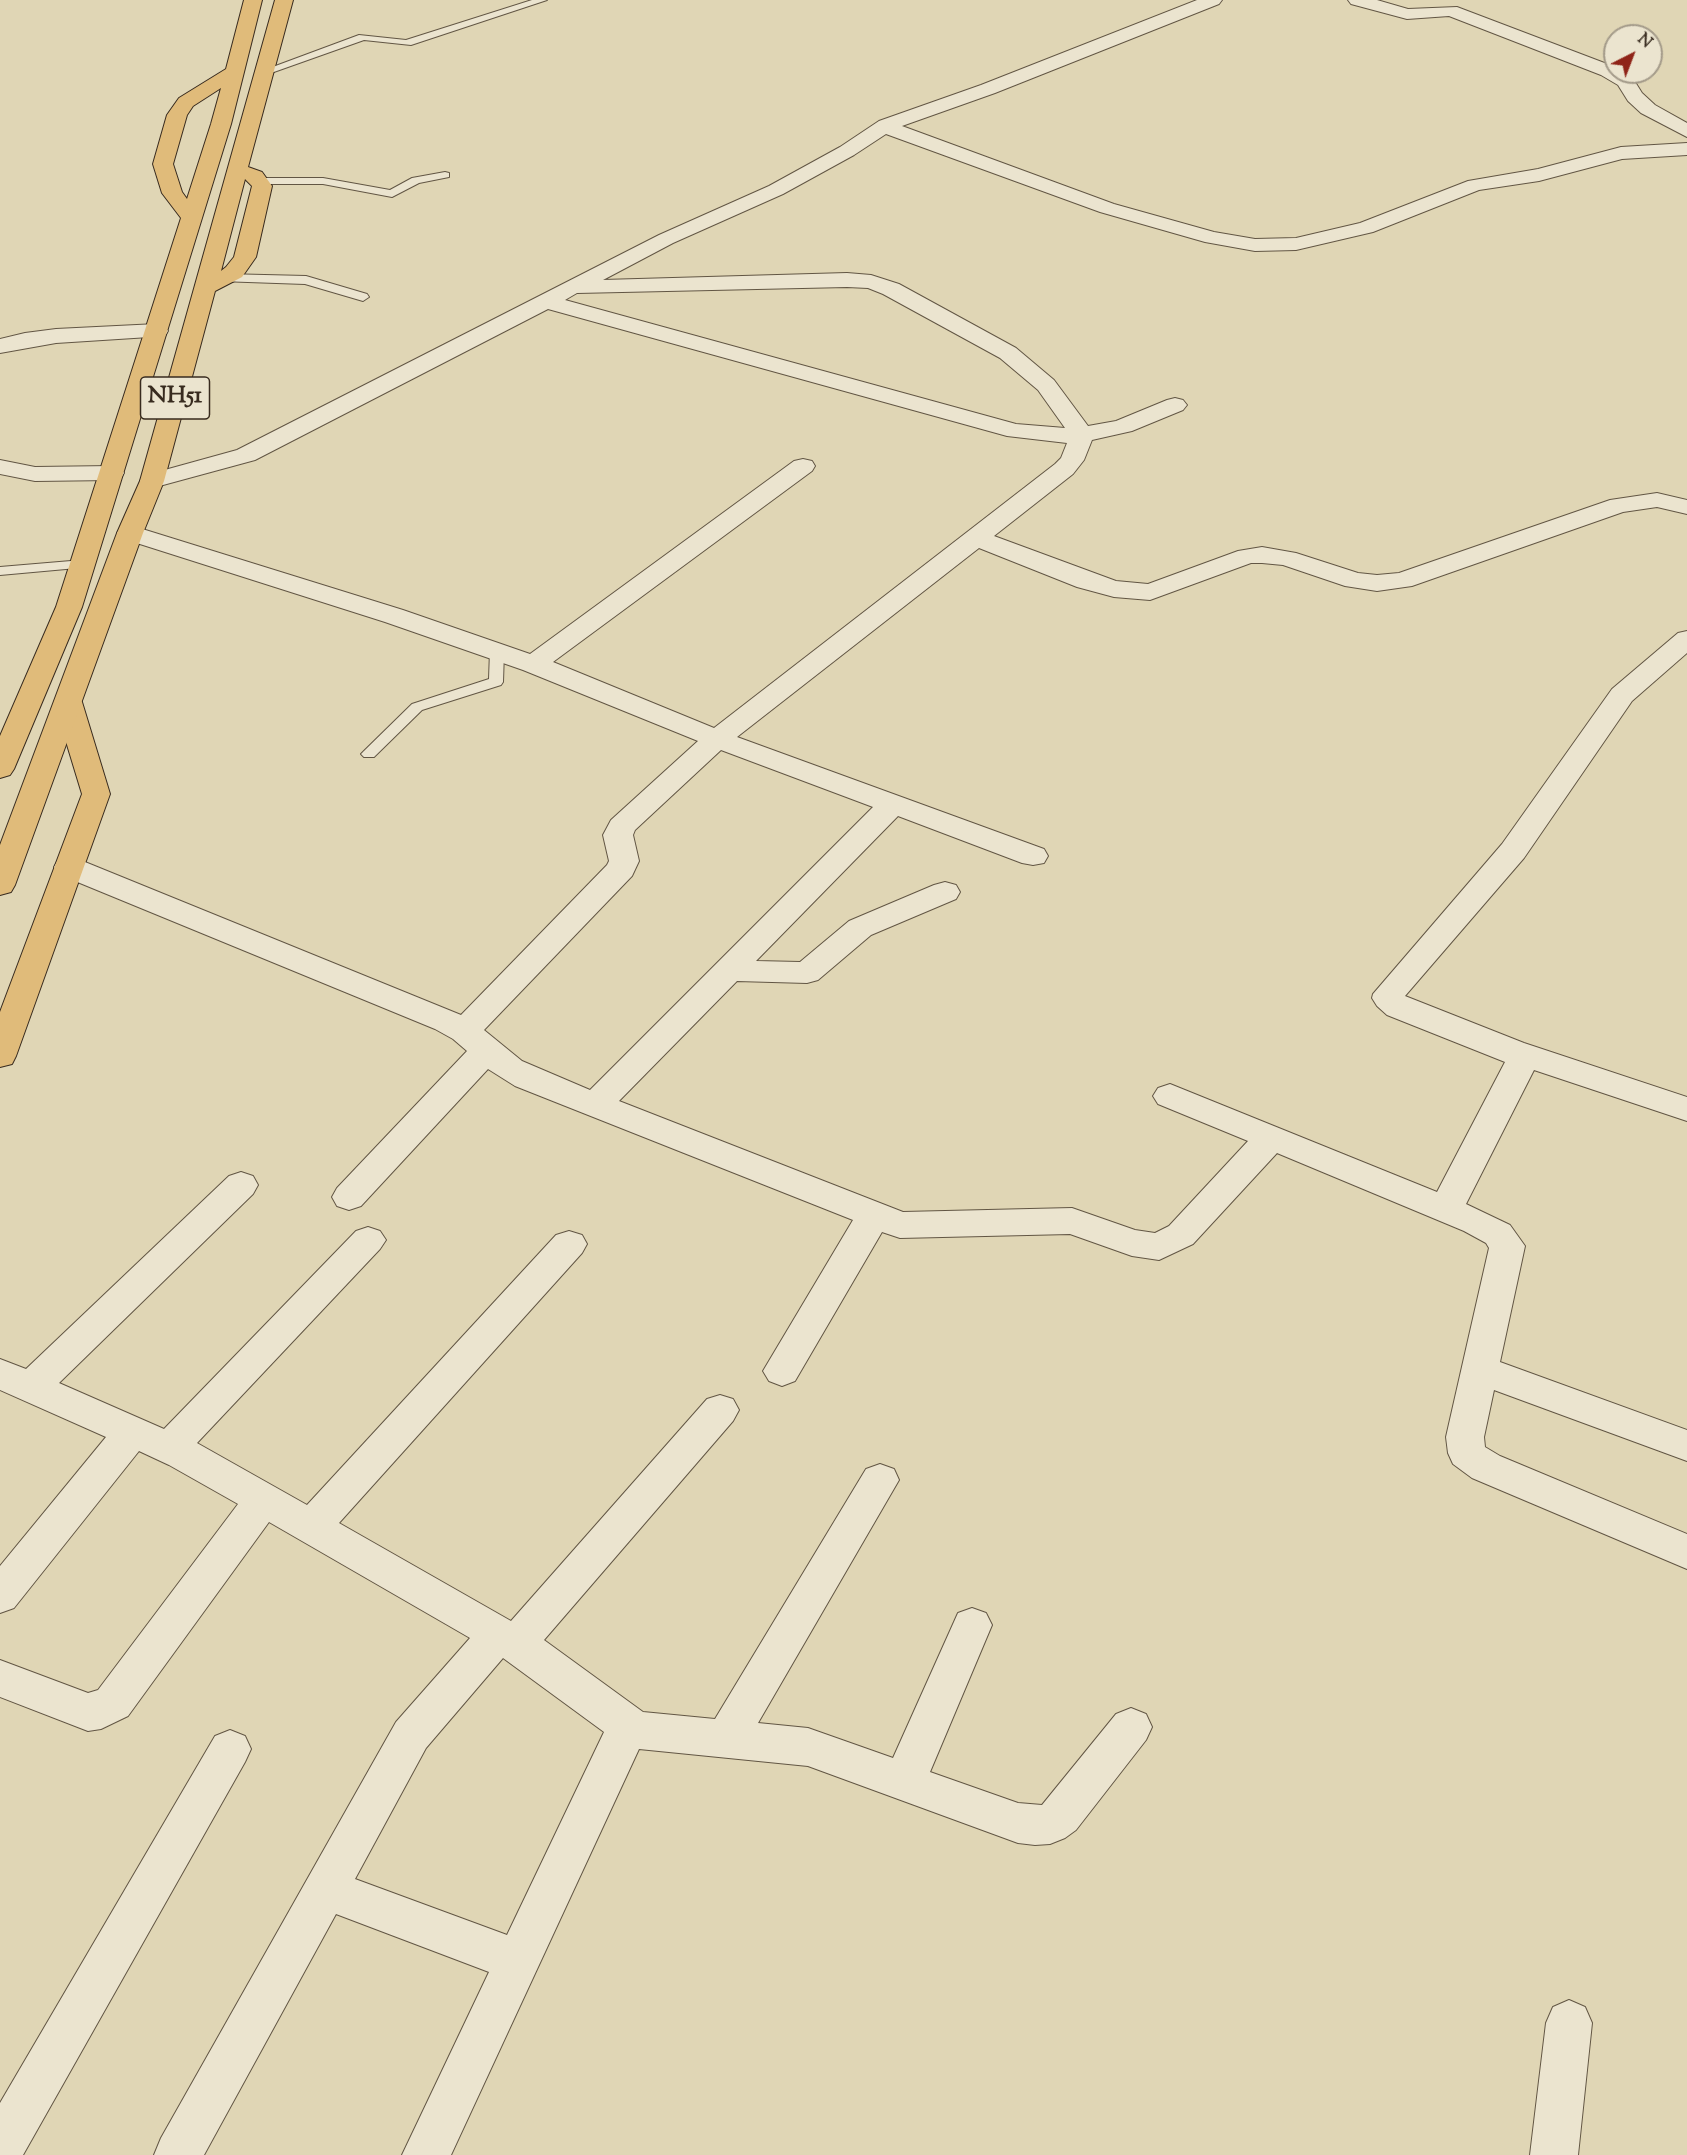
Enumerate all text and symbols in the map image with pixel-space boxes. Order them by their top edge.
north arrow [1603,24,1663,84]
text: N [1632,29,1656,55]
road number: NH51 [140,377,210,419]

